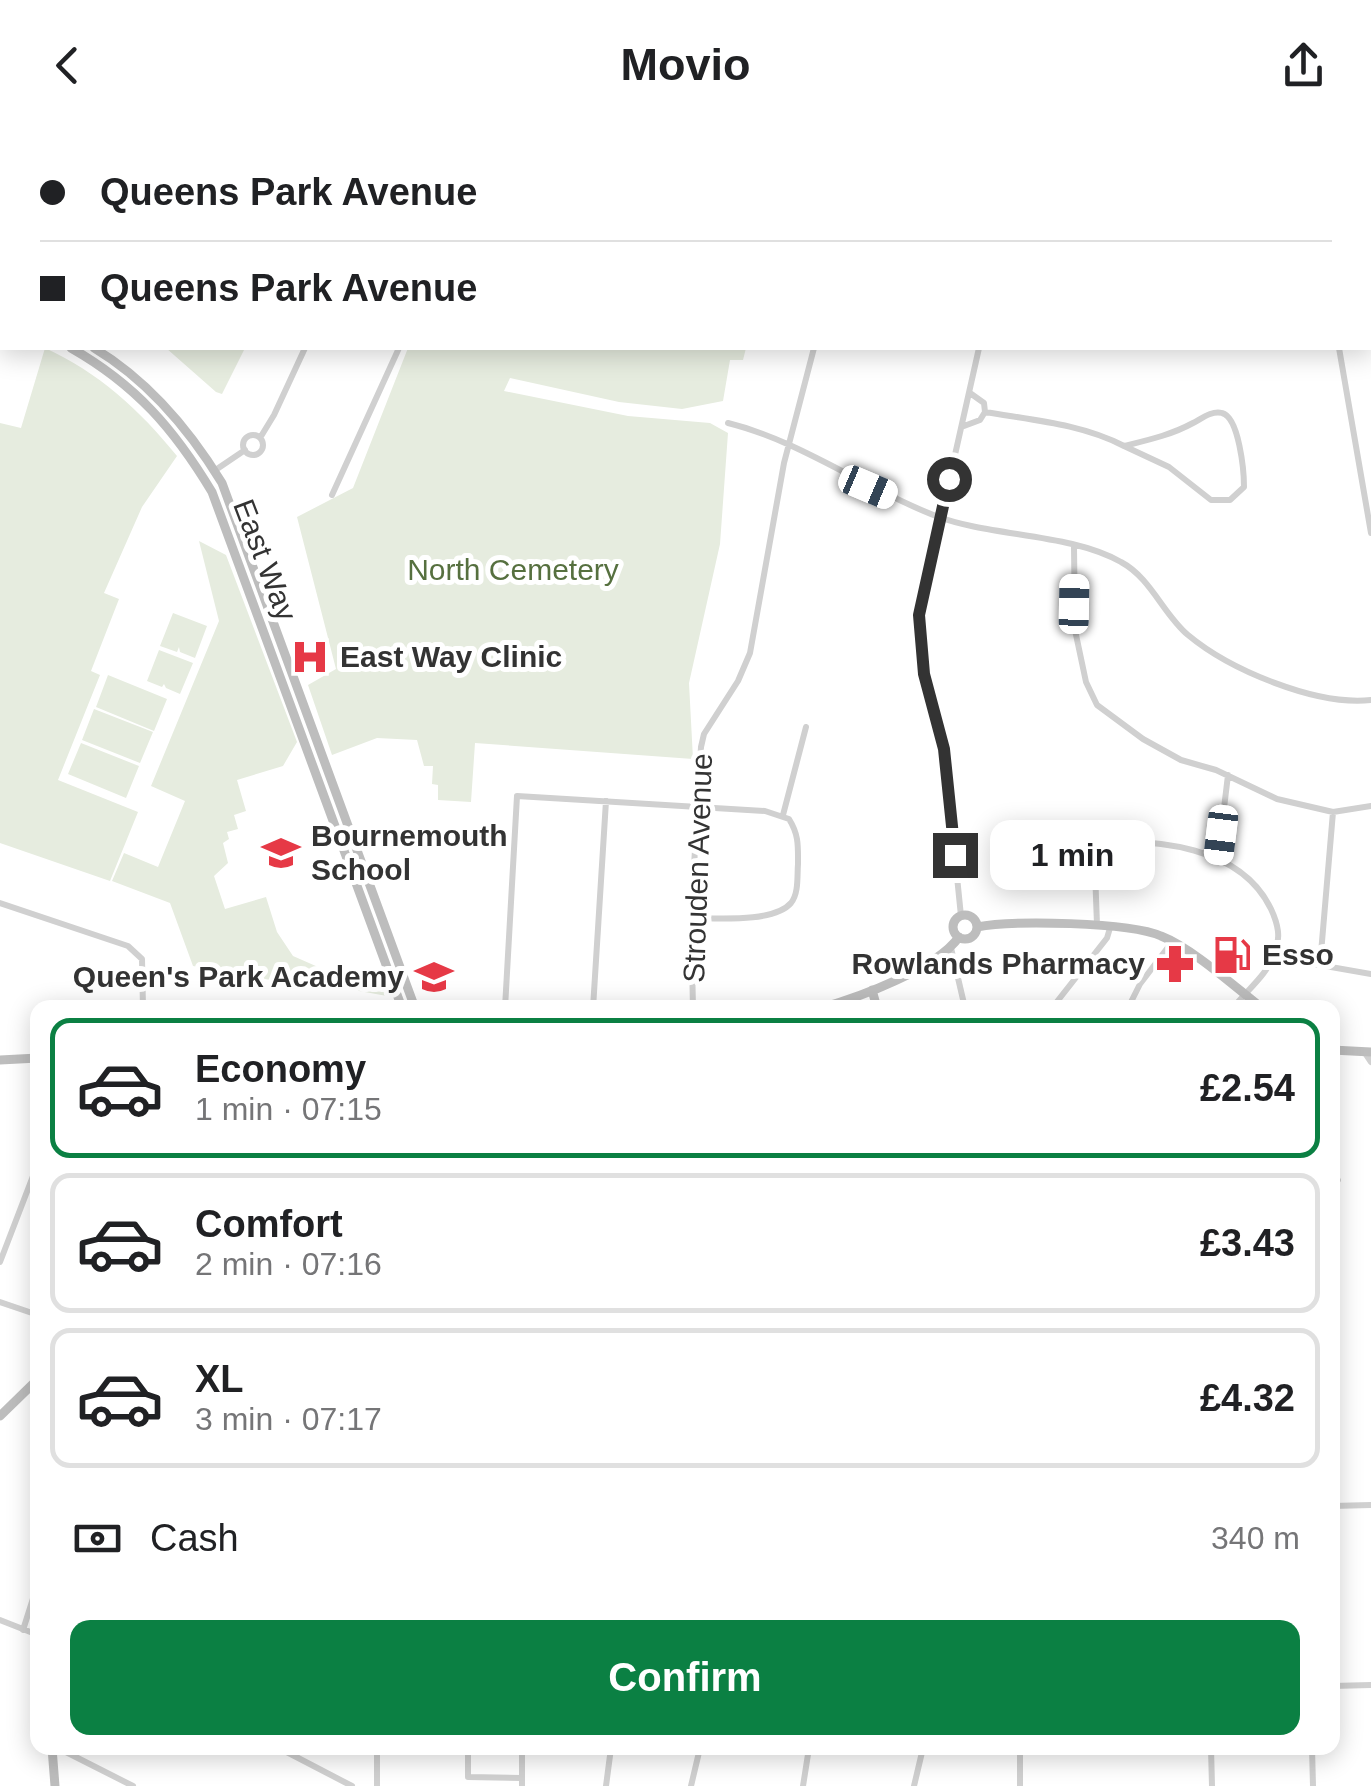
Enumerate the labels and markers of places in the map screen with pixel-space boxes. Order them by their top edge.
hospital icon: East Way Clinic [289,636,331,678]
place label: East Way Clinic [340,640,562,673]
place label: Bournemouth School [311,819,508,886]
school or university icon: Bournemouth School [260,832,302,874]
fuel station icon: Esso [1211,934,1253,976]
place label: Esso [1262,938,1334,971]
pharmacy icon: Rowlands Pharmacy [1154,943,1196,985]
place label: Rowlands Pharmacy [852,947,1145,980]
school or university icon: Queen's Park Academy [413,956,455,998]
place label: Queen's Park Academy [73,960,404,993]

